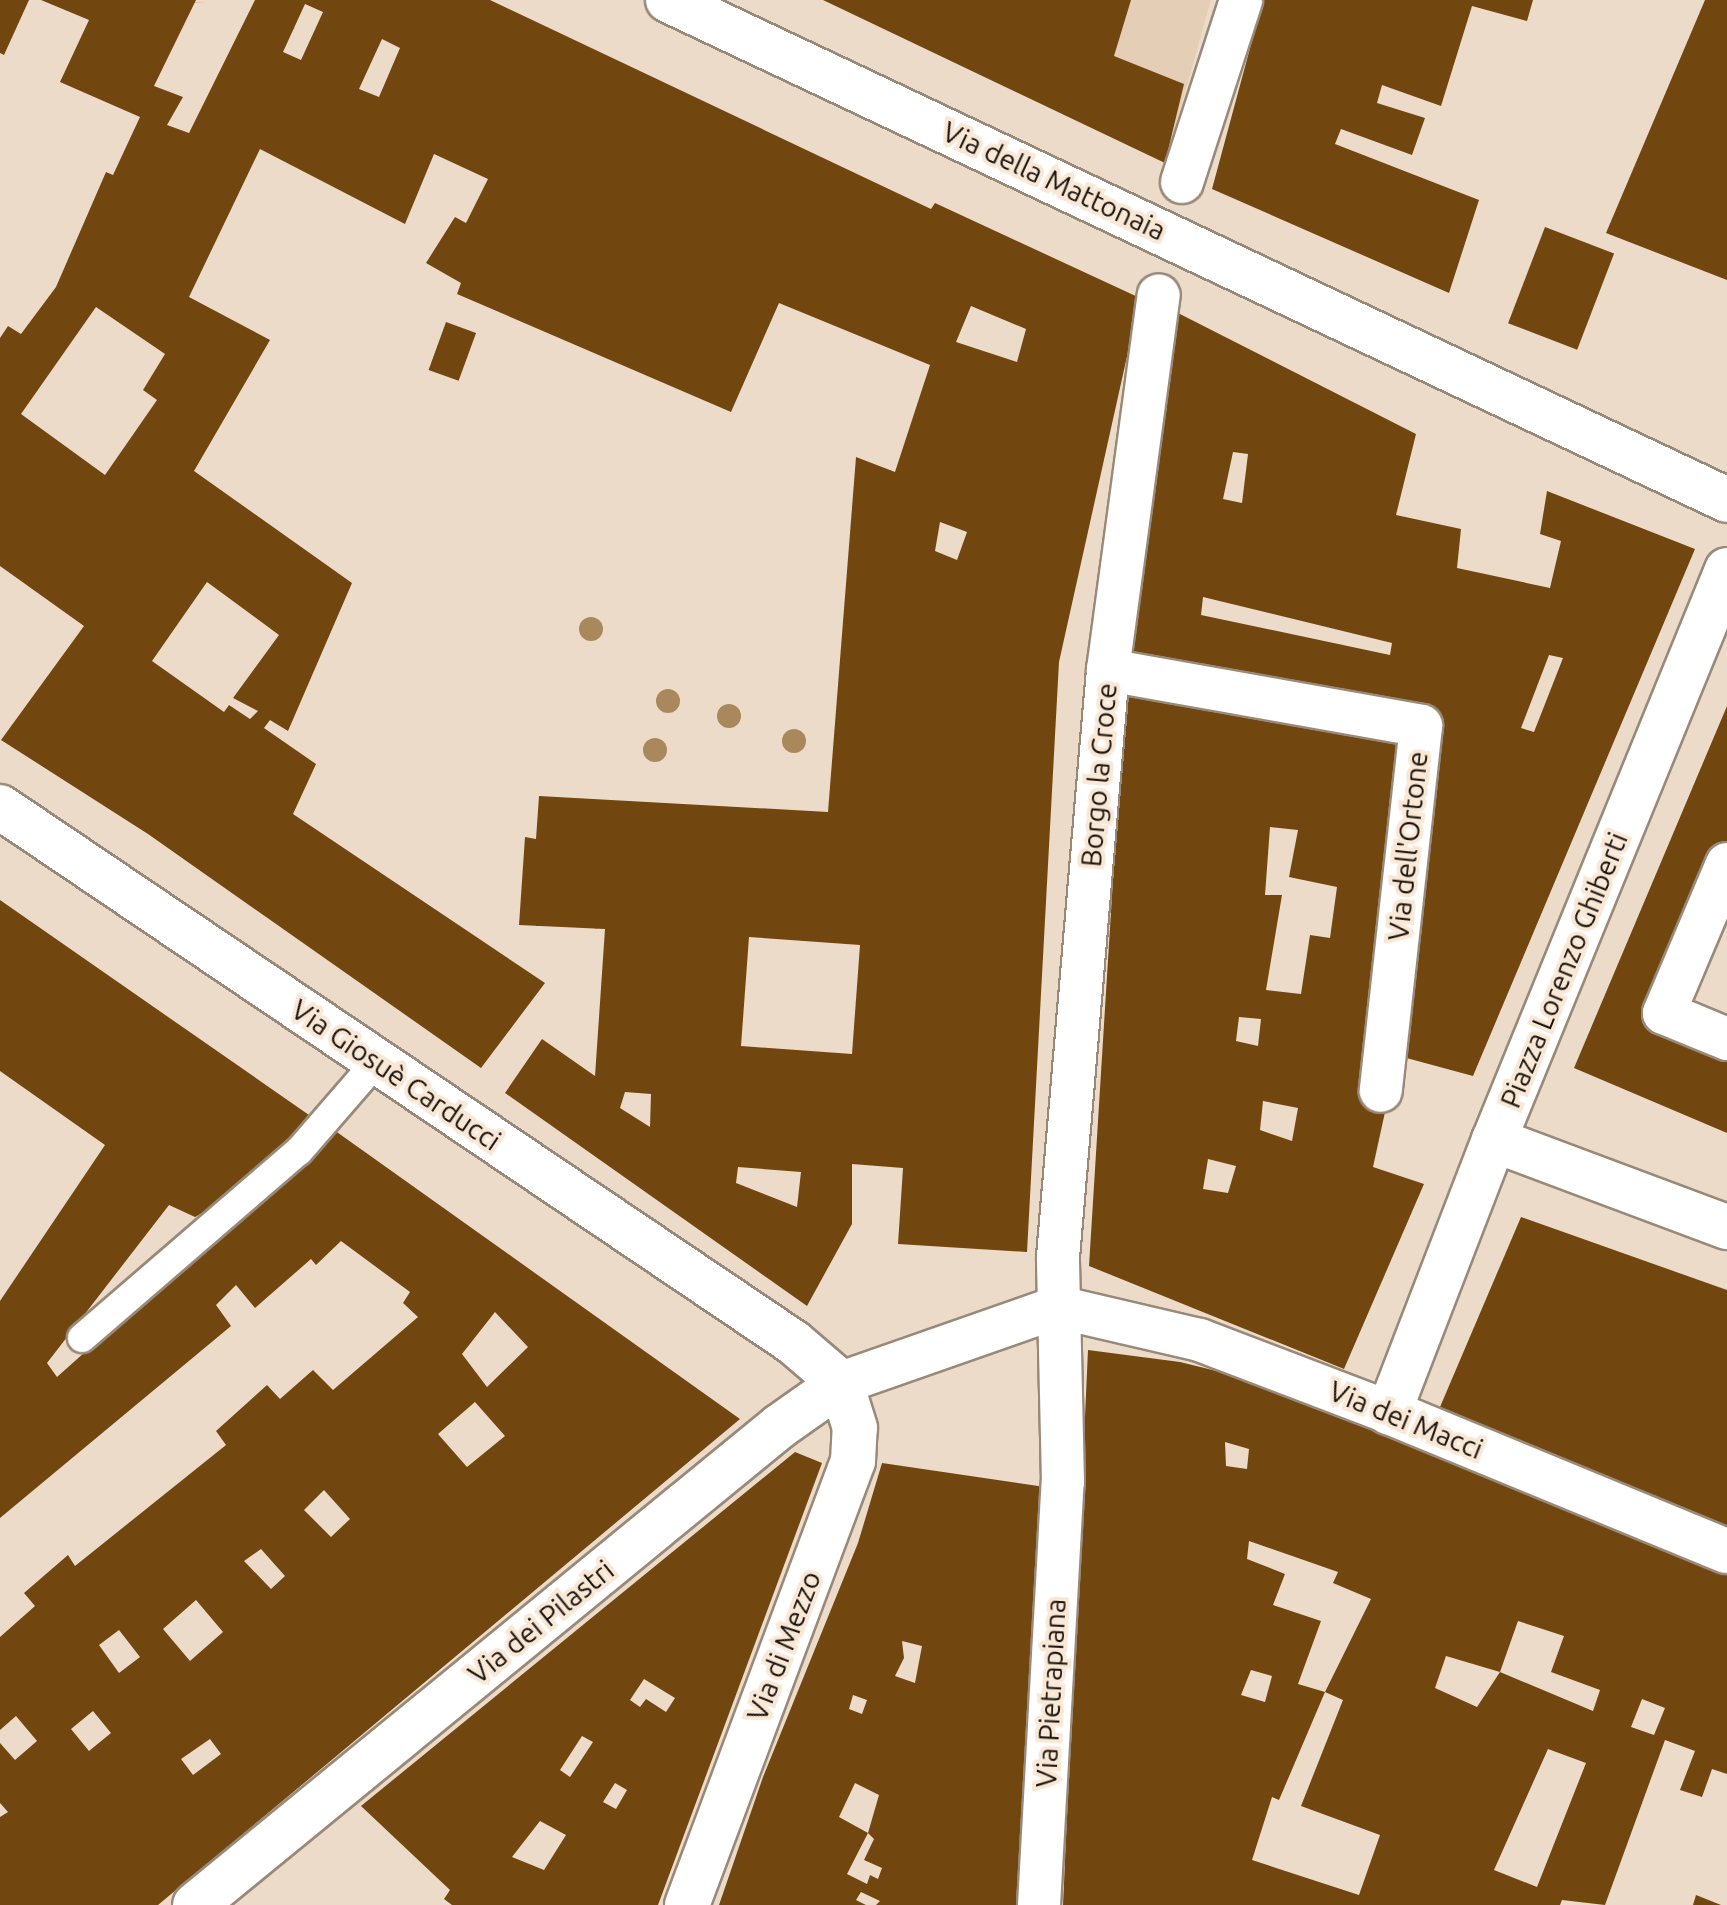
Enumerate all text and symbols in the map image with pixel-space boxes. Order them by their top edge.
street label: Via della Mattonaia [937,115,1171,247]
street label: Borgo la Croce [1074,682,1124,868]
street label: Via dell'Ortone [1381,750,1435,942]
street label: Piazza Lorenzo Ghiberti [1493,827,1635,1113]
street label: Via Giosuè Carducci [285,992,507,1158]
street label: Via dei Macci [1324,1374,1488,1466]
street label: Via dei Pilastri [462,1553,620,1691]
street label: Via di Mezzo [740,1566,828,1726]
street label: Via Pietrapiana [1029,1598,1073,1788]

